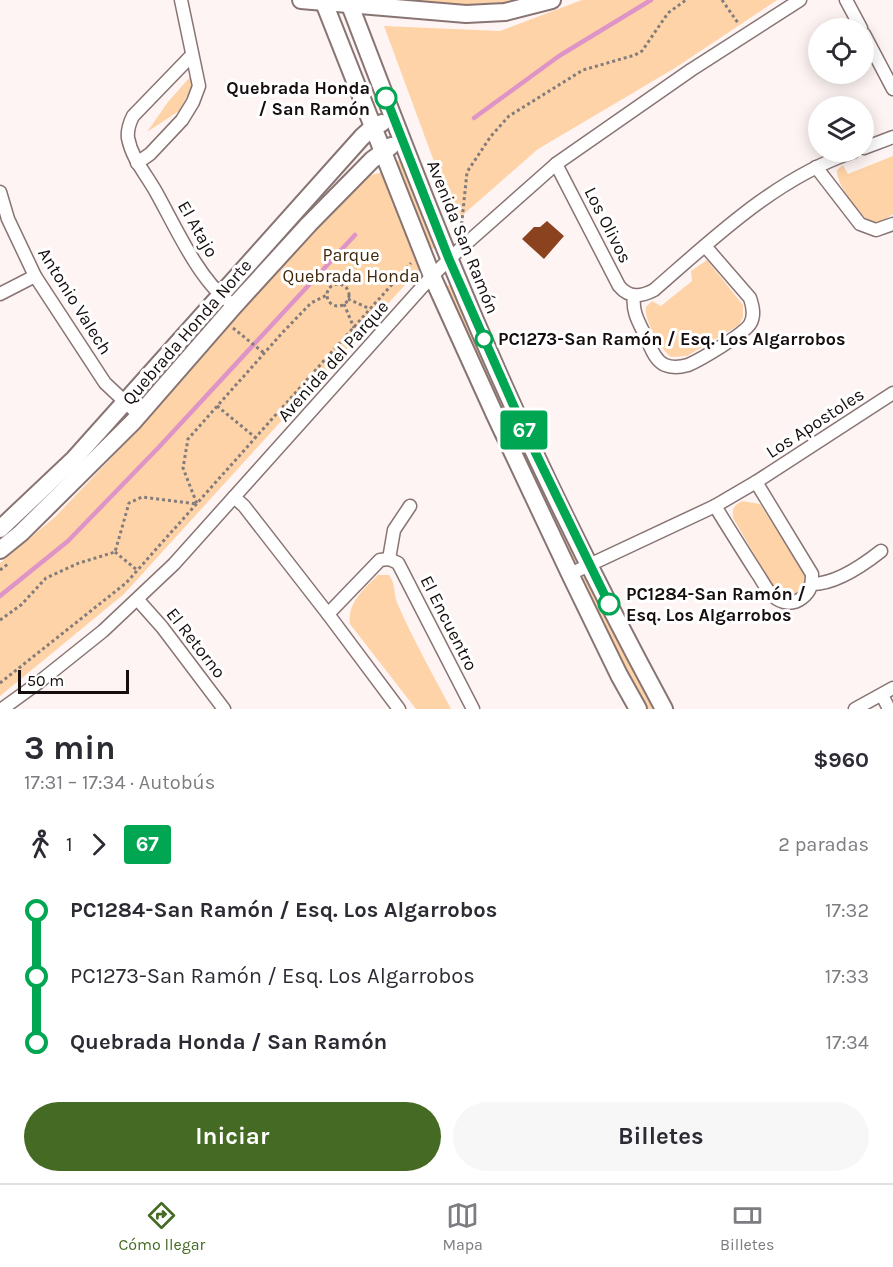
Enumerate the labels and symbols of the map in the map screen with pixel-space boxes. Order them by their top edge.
place label: Quebrada Honda / San Ramón [226,77,370,120]
marker: Quebrada Honda / San Ramón [375,87,397,109]
street label: Avenida San Ramón [422,157,504,317]
street label: Los Olivos [580,183,636,267]
street label: El Atajo [173,197,223,261]
street label: Antonio Valech [33,243,117,359]
park label: Parque Quebrada Honda [282,244,420,287]
street label: Quebrada Honda Norte [118,255,256,409]
street label: Avenida del Parque [273,296,393,426]
place label: PC1273-San Ramón / Esq. Los Algarrobos [498,328,845,350]
marker: PC1273-San Ramón / Esq. Los Algarrobos [475,330,493,348]
street label: Los Apostoles [762,383,868,463]
line badge: 67 [497,410,551,450]
street label: El Encuentro [416,572,482,674]
place label: PC1284-San Ramón / Esq. Los Algarrobos [626,583,806,626]
marker: PC1284-San Ramón / Esq. Los Algarrobos [598,593,620,615]
street label: El Retorno [162,603,230,683]
scale bar [18,667,129,694]

